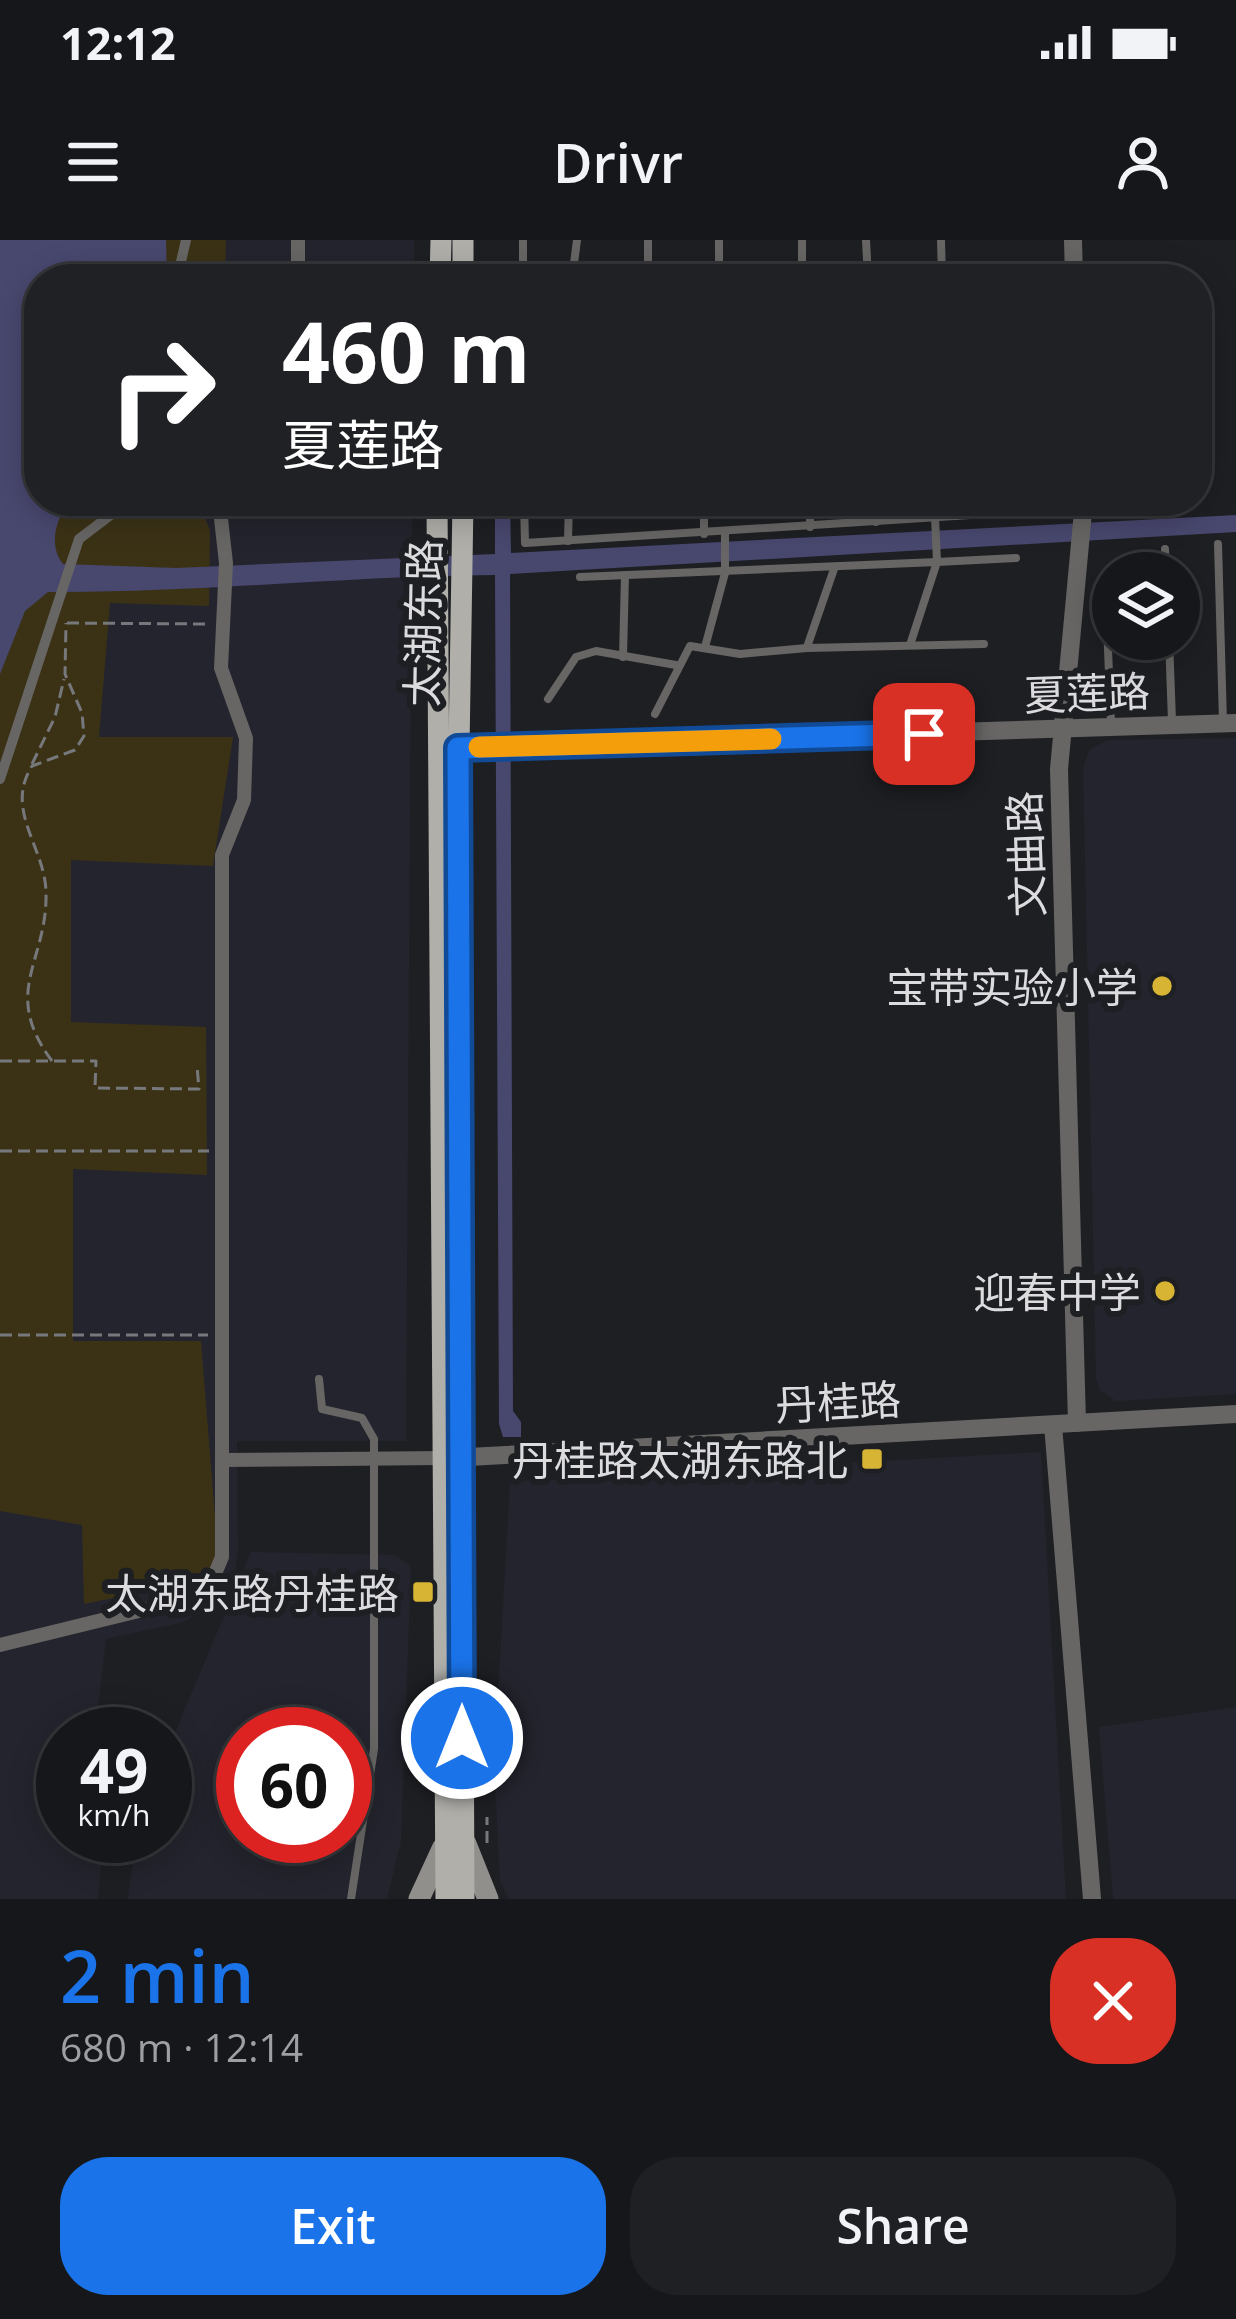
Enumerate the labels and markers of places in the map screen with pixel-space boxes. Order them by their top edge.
pin [873,683,975,785]
place label: 宝带实验小学 [886,958,1138,1015]
marker: 宝带实验小学 [1149,973,1175,999]
place label: 迎春中学 [973,1263,1141,1320]
marker: 迎春中学 [1152,1278,1178,1304]
place label: 丹桂路太湖东路北 [512,1431,848,1488]
marker: 丹桂路太湖东路北 [859,1446,885,1472]
place label: 太湖东路丹桂路 [105,1564,399,1621]
marker: 太湖东路丹桂路 [410,1579,436,1605]

